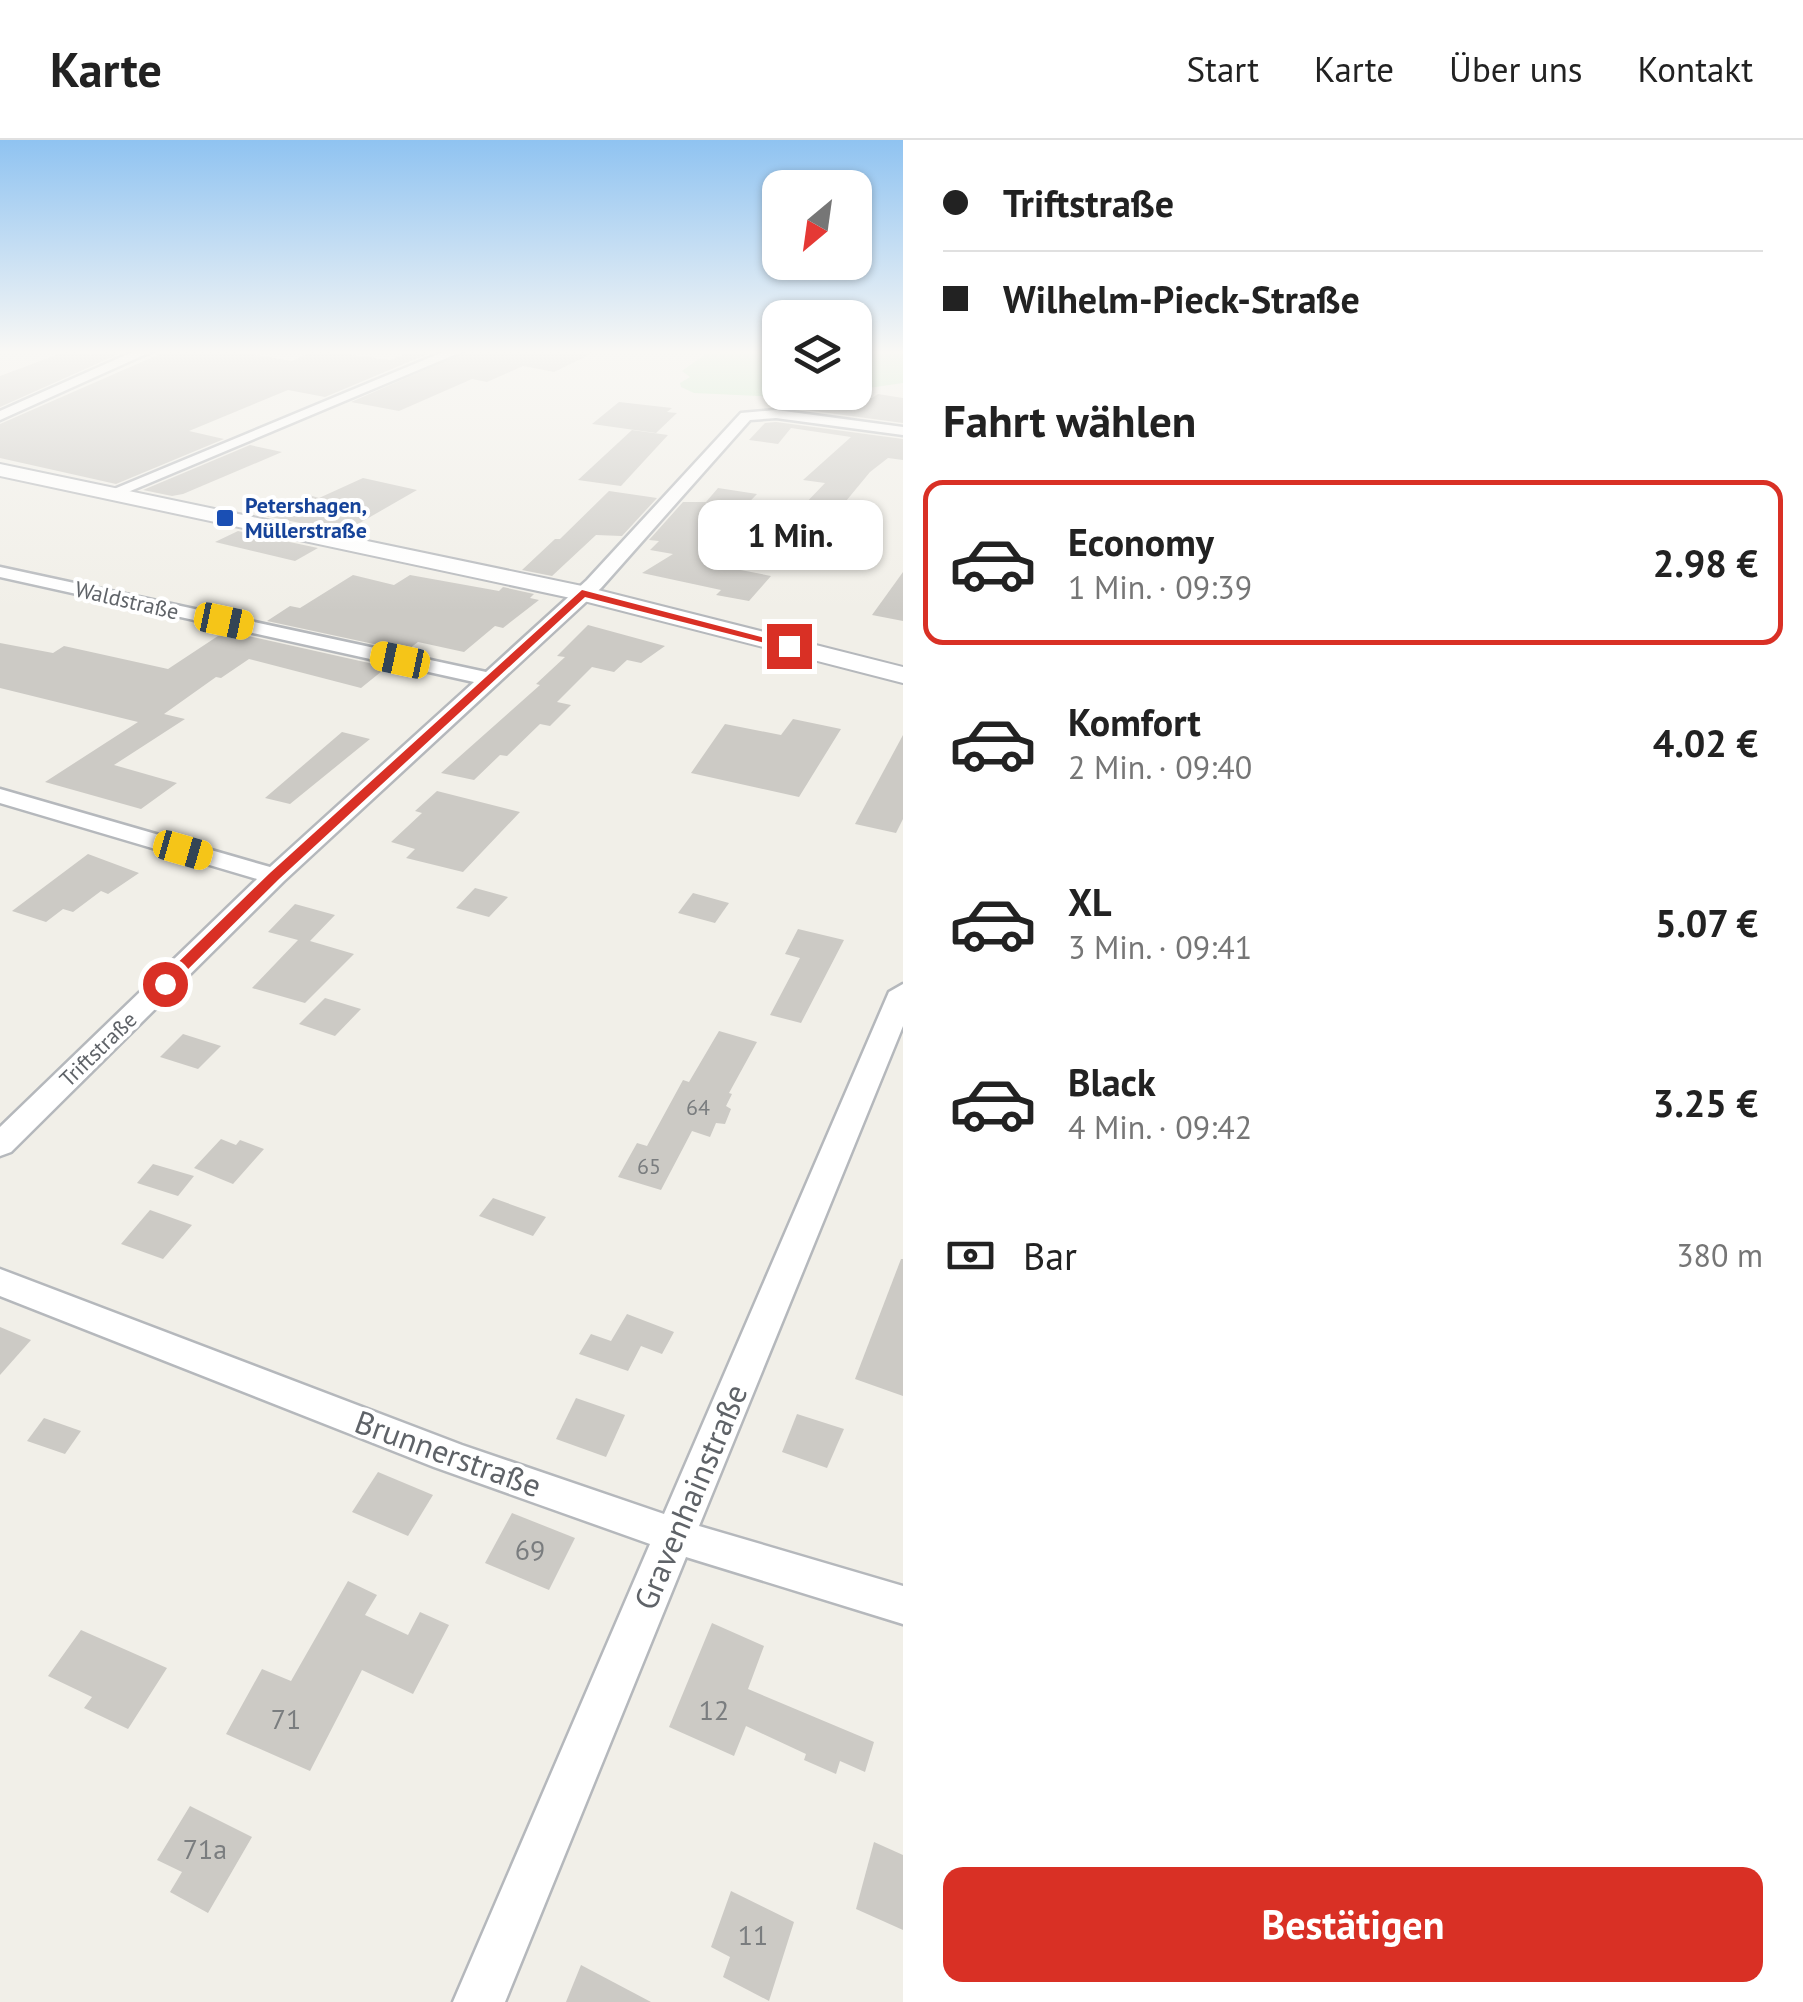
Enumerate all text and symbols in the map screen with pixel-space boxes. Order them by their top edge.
text: Karte [50,38,162,100]
text: Start [1186,46,1259,92]
text: Karte [1314,46,1394,92]
text: Über uns [1449,46,1583,92]
text: Kontakt [1638,46,1753,92]
north arrow [762,170,872,280]
map controls [762,170,872,410]
text: Triftstraße [1003,178,1174,227]
text: Wilhelm-Pieck-Straße [1003,274,1360,323]
button: layers [762,300,872,410]
text: Fahrt wählen [943,391,1196,449]
place label: Petershagen, Müllerstraße [245,491,367,544]
callout: 1 Min. [696,501,882,571]
marker: Petershagen, Müllerstraße [214,507,236,529]
text: 1 Min. [748,514,833,556]
text: Economy [1068,517,1214,566]
icon: car [948,518,1038,608]
text: 2.98 € [1653,538,1758,587]
text: 1 Min. · 09:39 [1068,566,1252,608]
street label: Waldstraße [72,574,182,626]
car [192,600,256,642]
route end [767,624,812,669]
car [368,639,432,681]
text: Komfort [1068,697,1201,746]
icon: car [948,698,1038,788]
text: 4.02 € [1653,718,1758,767]
text: 2 Min. · 09:40 [1068,746,1252,788]
car [150,827,216,873]
text: XL [1068,877,1112,926]
icon: car [948,878,1038,968]
text: 5.07 € [1655,898,1758,947]
text: 3 Min. · 09:41 [1068,926,1252,968]
route start [143,962,188,1007]
street label: Triftstraße [53,1005,143,1093]
text: Black [1068,1057,1156,1106]
icon: car [948,1058,1038,1148]
text: 3.25 € [1653,1078,1758,1127]
house number: 64 [686,1093,710,1121]
text: 4 Min. · 09:42 [1068,1106,1252,1148]
house number: 65 [637,1152,661,1180]
icon: cash [943,1228,998,1283]
text: Bar [1023,1231,1077,1280]
text: 380 m [1676,1234,1763,1276]
street label: Gravenhainstraße [624,1378,756,1616]
street label: Brunnerstraße [349,1400,547,1506]
house number: 69 [515,1531,545,1568]
house number: 12 [699,1691,729,1728]
house number: 71 [271,1700,301,1737]
house number: 71a [183,1830,227,1867]
button: Bestätigen [943,1867,1763,1982]
house number: 11 [738,1916,768,1953]

